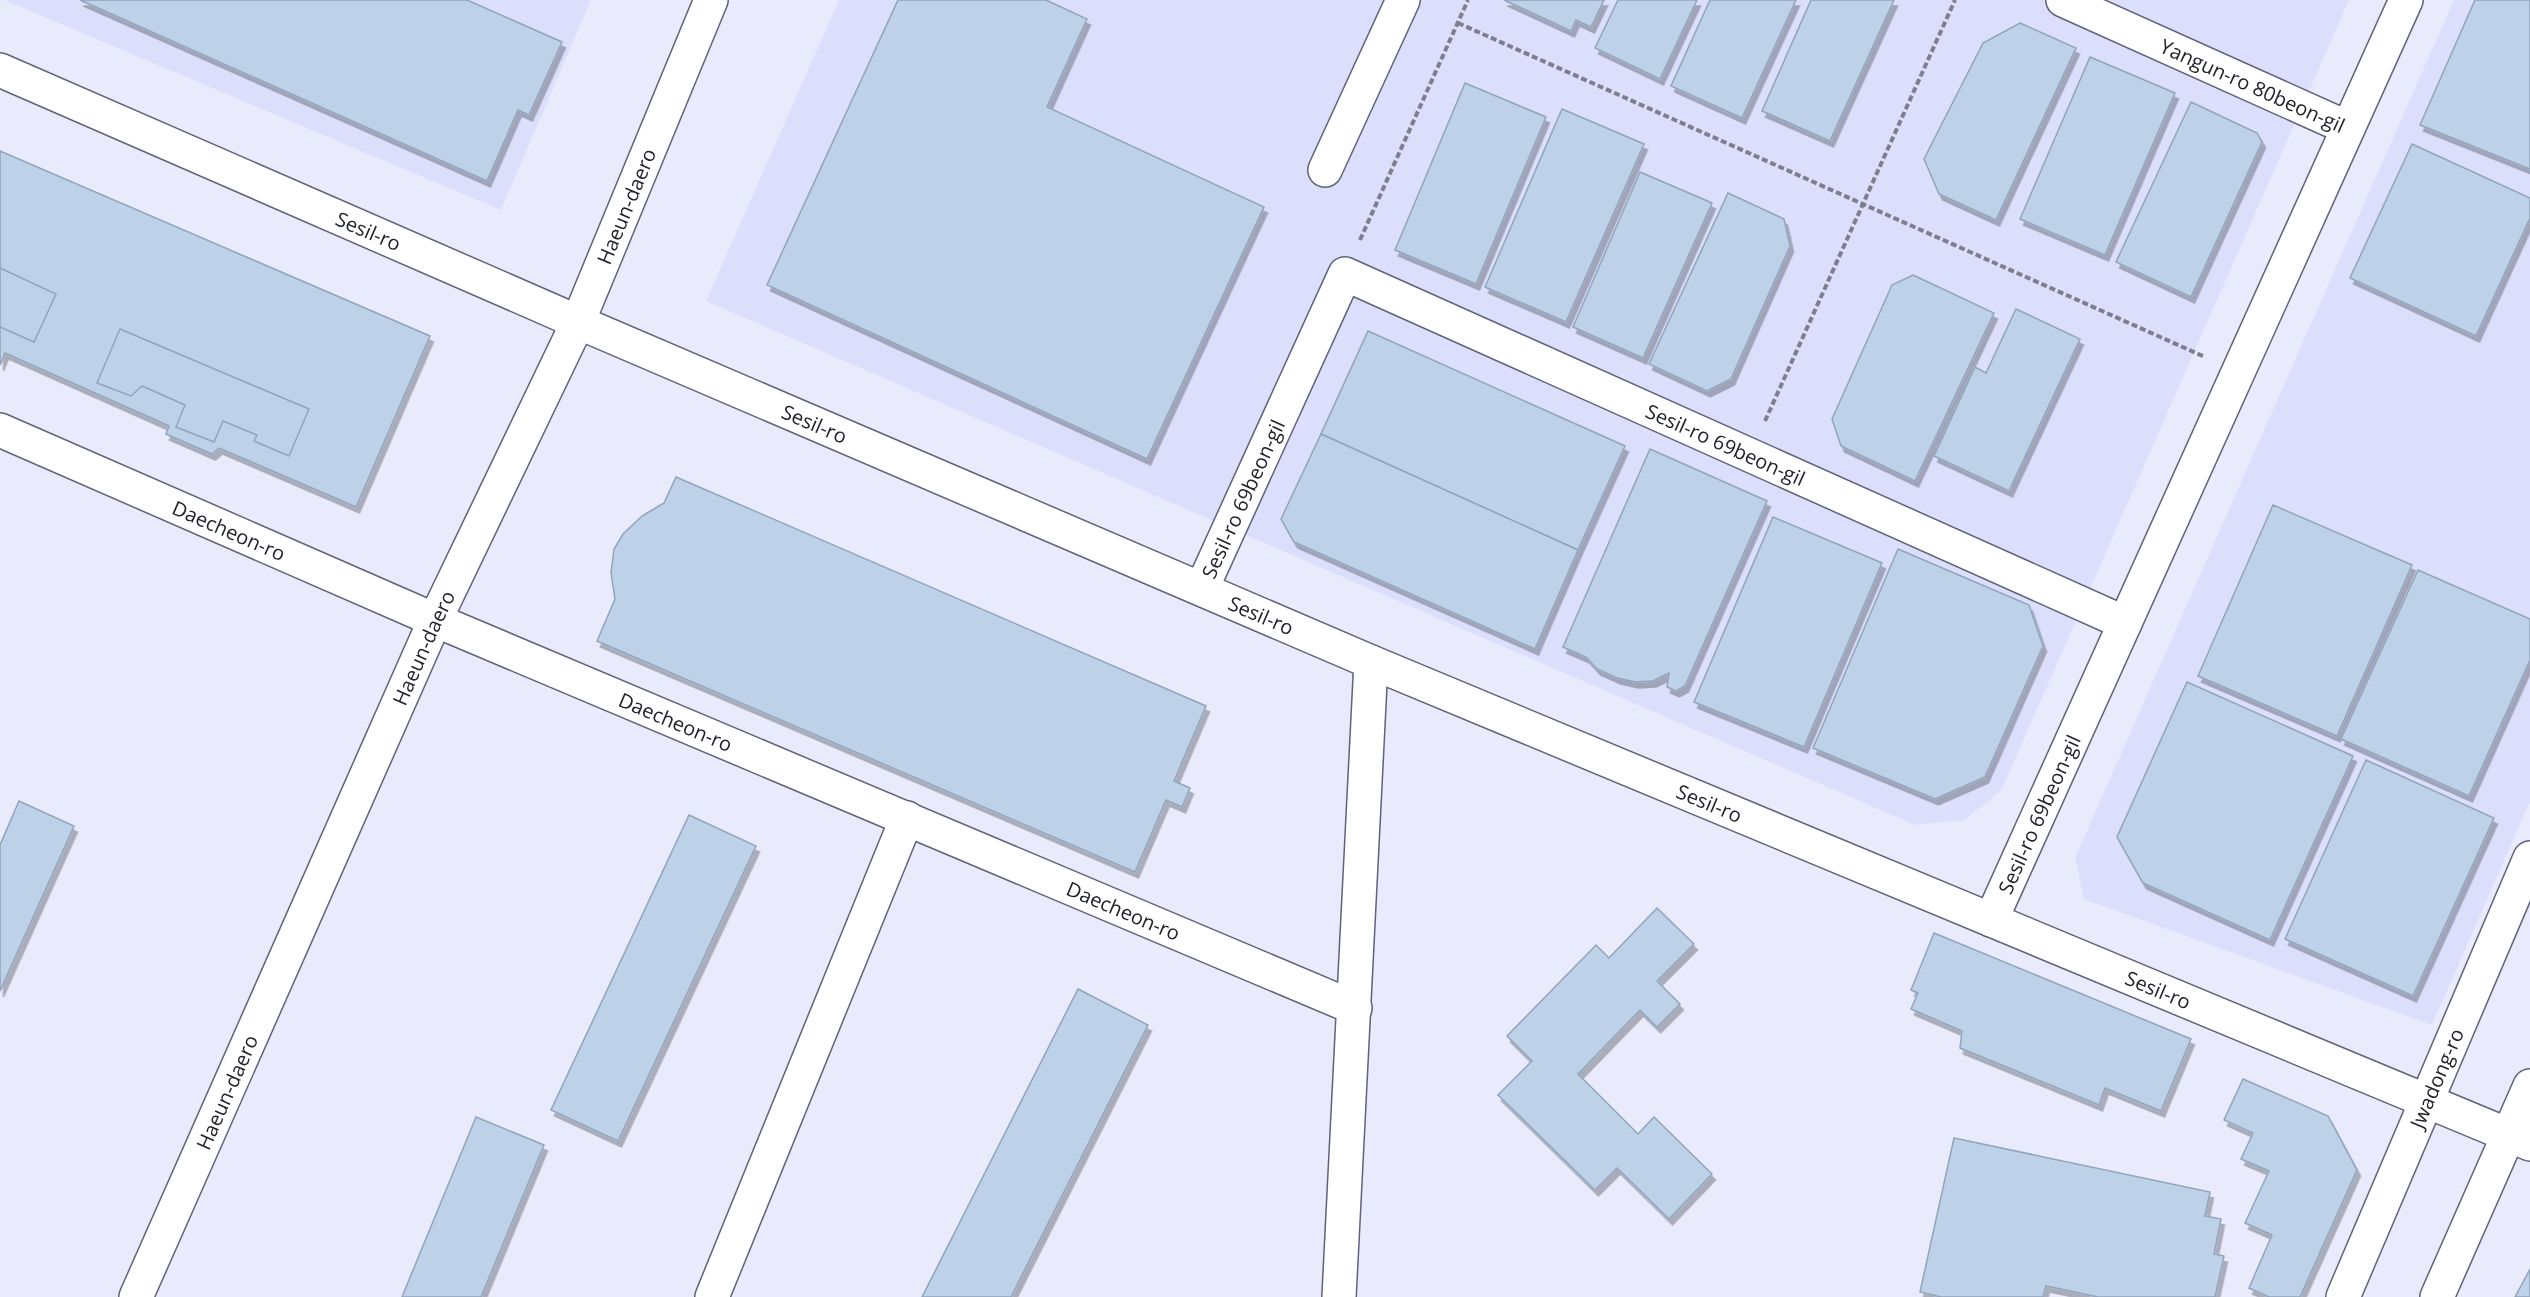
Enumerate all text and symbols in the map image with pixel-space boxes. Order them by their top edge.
street label: Yangun-ro 80beon-gil [2156,32,2349,138]
street label: Haeun-daero [590,144,662,268]
street label: Sesil-ro [332,205,405,257]
street label: Sesil-ro 69beon-gil [1642,397,1810,492]
street label: Sesil-ro [778,398,851,449]
street label: Sesil-ro 69beon-gil [1195,415,1291,583]
street label: Daecheon-ro [168,493,290,567]
street label: Haeun-daero [386,586,461,709]
street label: Sesil-ro [1224,589,1298,641]
street label: Daecheon-ro [615,686,737,757]
street label: Sesil-ro 69beon-gil [1991,730,2086,898]
street label: Sesil-ro [1673,777,1746,828]
street label: Daecheon-ro [1063,874,1185,946]
street label: Sesil-ro [2121,964,2195,1015]
street label: Jwadong-ro [2402,1024,2469,1134]
street label: Haeun-daero [189,1030,264,1154]

